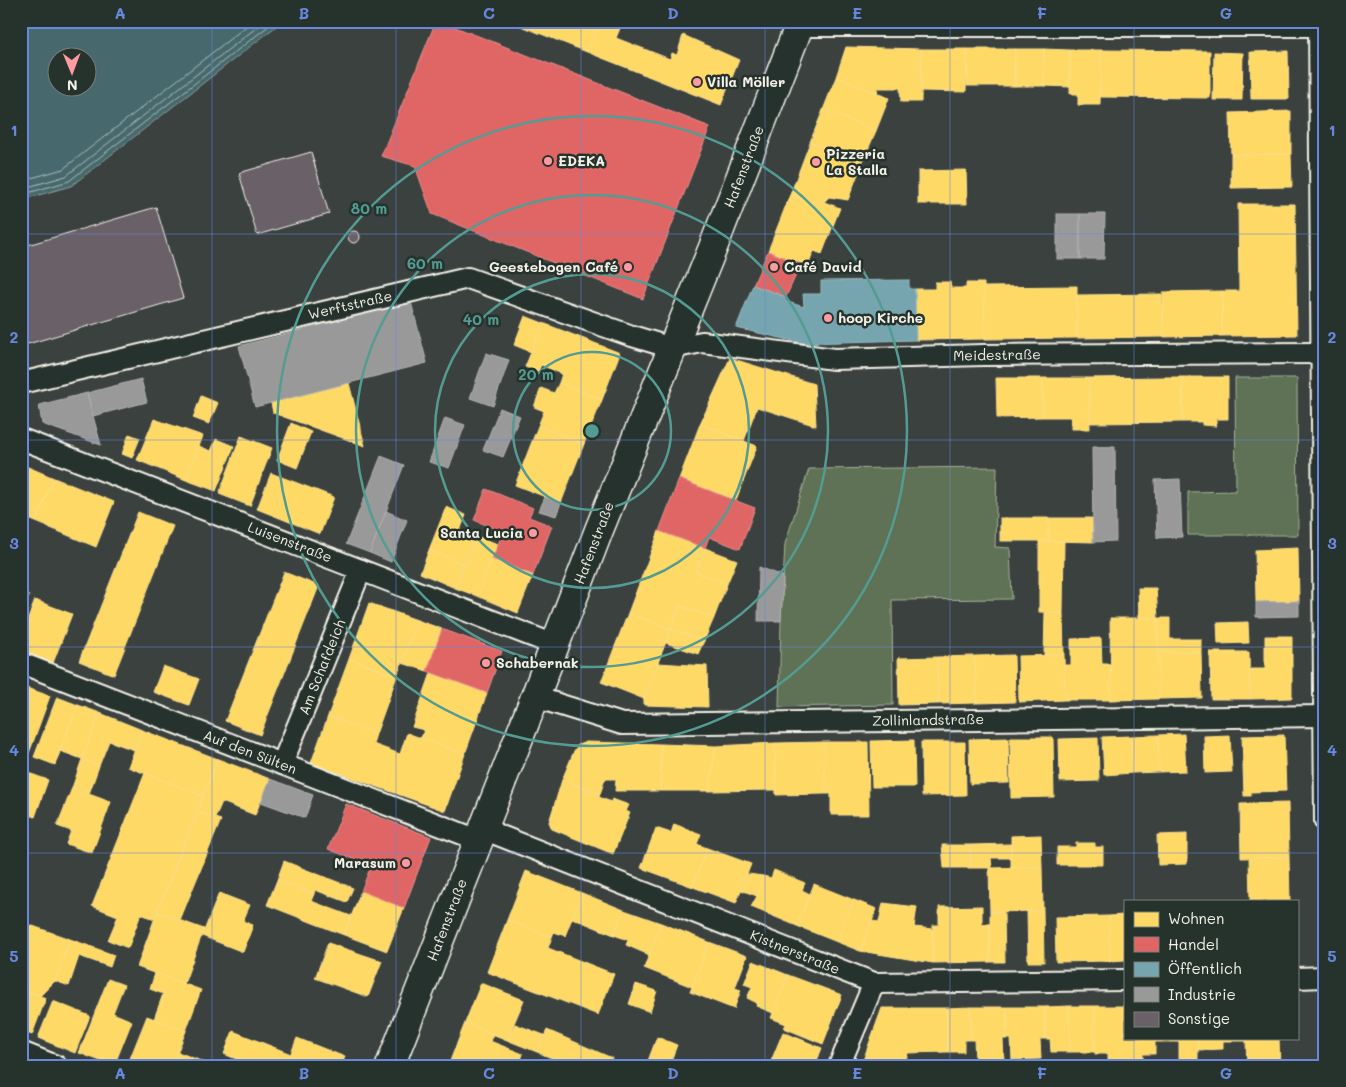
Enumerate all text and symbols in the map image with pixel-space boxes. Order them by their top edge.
text: A [114,2,126,23]
text: B [299,2,309,23]
text: C [483,2,495,23]
text: D [667,2,679,23]
text: E [852,2,862,23]
text: F [1037,2,1047,23]
text: G [1220,2,1232,23]
north arrow [48,48,98,98]
place label: Villa Möller [707,72,785,91]
text: N [67,76,78,95]
marker: Villa Möller [691,76,703,88]
text: 1 [10,119,18,140]
text: 1 [1328,119,1336,140]
street label: Hafenstraße [719,123,768,211]
place label: Pizzeria La Stalla [826,144,888,179]
place label: EDEKA [558,151,605,170]
marker: EDEKA [542,155,554,167]
marker: Pizzeria La Stalla [810,156,822,168]
text: 80 m [351,198,387,218]
text: 60 m [407,253,443,273]
place label: Geestebogen Café [489,257,618,276]
place label: Café David [784,257,862,276]
marker: Geestebogen Café [622,261,634,273]
marker: Café David [768,261,780,273]
street label: Werftstraße [306,286,394,323]
place label: hoop Kirche [838,308,923,327]
text: 40 m [463,309,499,329]
marker: hoop Kirche [822,312,834,324]
text: 2 [10,326,19,347]
text: 2 [1328,326,1337,347]
street label: Meidestraße [953,344,1041,365]
text: 20 m [518,364,554,384]
centre of rings [583,422,601,440]
street label: Hafenstraße [569,499,618,587]
street label: Luisenstraße [245,517,335,566]
place label: Santa Lucia [440,523,523,542]
marker: Santa Lucia [527,527,539,539]
text: 3 [9,532,19,553]
text: 3 [1327,532,1337,553]
street label: Am Schafdeich [294,616,349,717]
place label: Schabernak [496,653,579,672]
marker: Schabernak [480,657,492,669]
street label: Zollinlandstraße [872,709,984,730]
street label: Auf den Sülten [201,725,300,778]
text: 4 [9,739,19,760]
text: 4 [1327,739,1337,760]
place label: Marasum [334,853,396,872]
marker: Marasum [400,857,412,869]
street label: Hafenstraße [422,876,471,964]
legend [1124,900,1298,1040]
text: Wohnen [1168,908,1224,928]
street label: Kistnerstraße [747,925,843,978]
text: Handel [1168,934,1219,954]
text: 5 [9,945,19,966]
text: 5 [1327,945,1337,966]
text: Öffentlich [1168,958,1241,978]
text: Industrie [1168,984,1236,1004]
text: Sonstige [1168,1008,1230,1028]
text: A [114,1062,126,1083]
text: B [299,1062,309,1083]
text: C [483,1062,495,1083]
text: D [667,1062,679,1083]
text: E [852,1062,862,1083]
text: F [1037,1062,1047,1083]
text: G [1220,1062,1232,1083]

